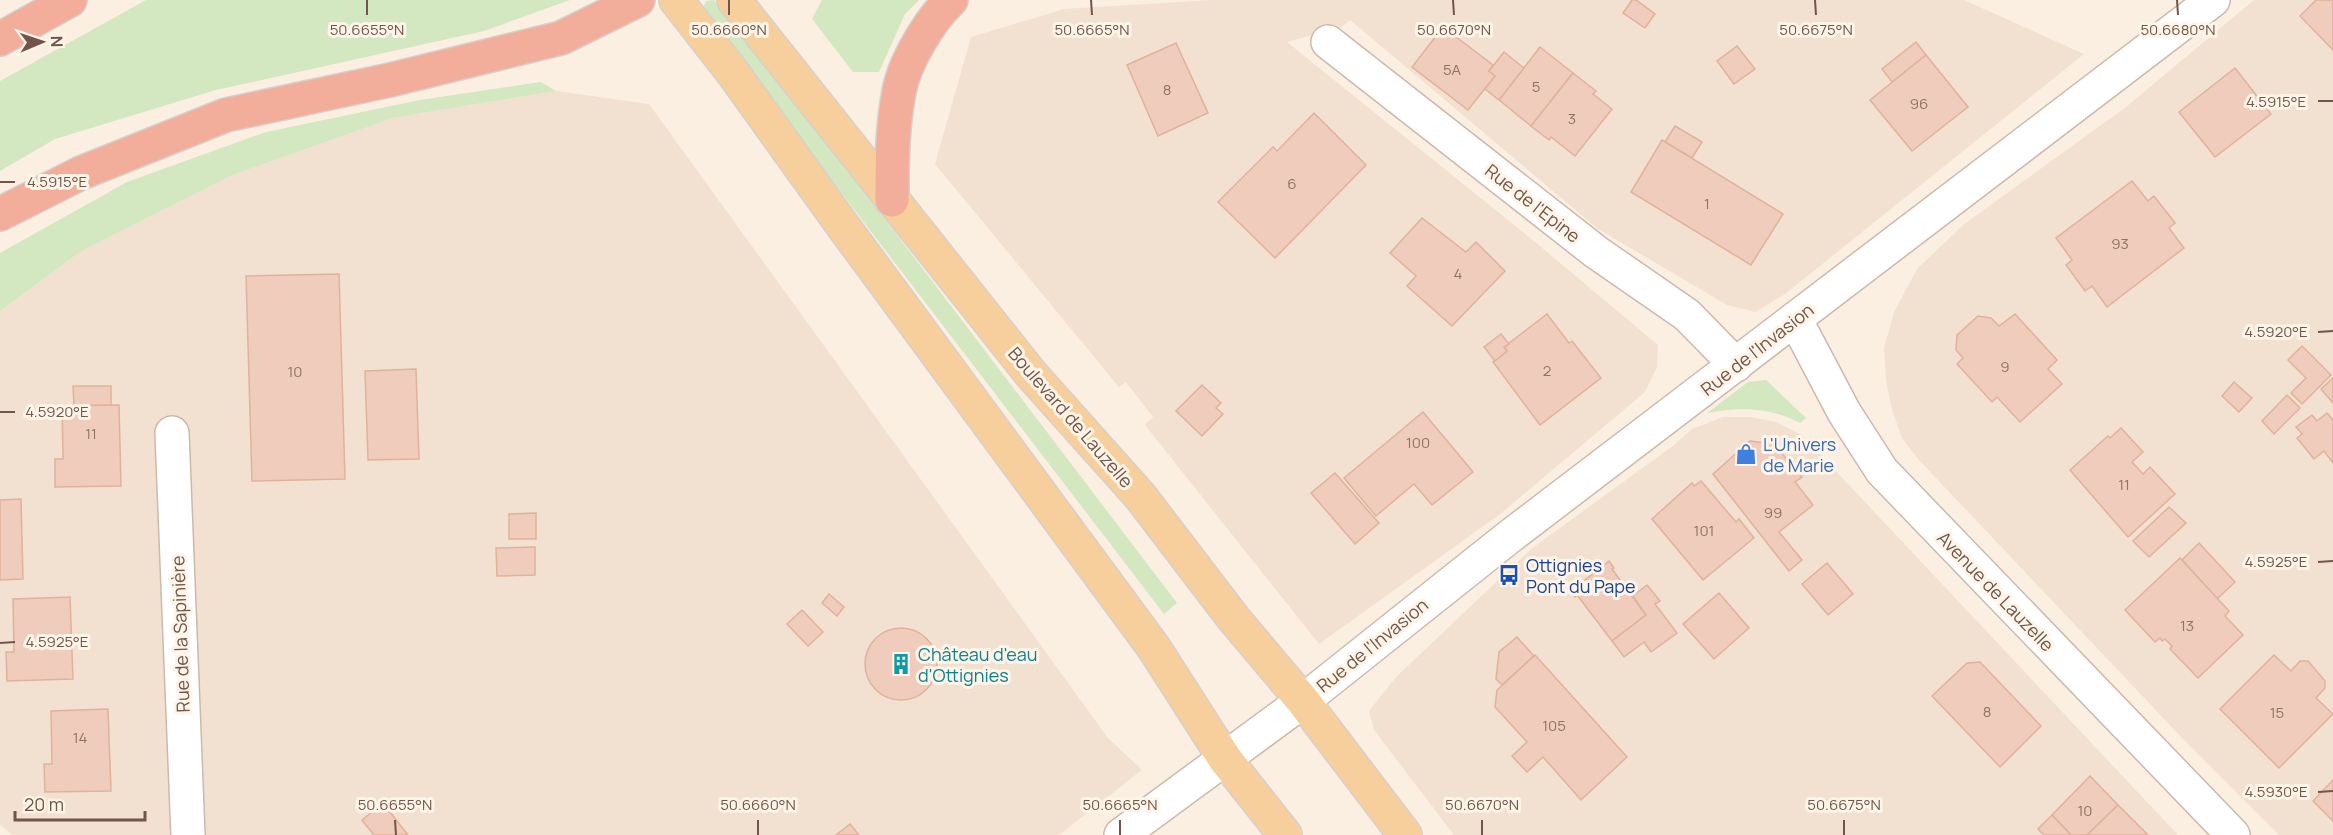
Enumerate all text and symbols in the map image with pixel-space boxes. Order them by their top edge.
north arrow [12,12,72,72]
text: 50.6655°N [330,19,404,40]
text: 50.6660°N [691,19,767,40]
text: 50.6665°N [1054,19,1130,40]
text: 50.6670°N [1417,19,1491,40]
text: 50.6675°N [1779,19,1853,40]
text: 50.6680°N [2140,19,2216,40]
text: N [46,35,68,48]
house number: 5A [1443,59,1462,80]
house number: 5 [1532,76,1540,97]
house number: 8 [1163,79,1171,100]
text: 4.5915°E [2246,91,2306,112]
house number: 96 [1910,93,1928,114]
house number: 3 [1568,108,1576,129]
street label: Rue de l'Epine [1480,158,1586,248]
text: 4.5915°E [27,171,87,192]
house number: 6 [1287,173,1297,194]
house number: 1 [1704,193,1710,214]
house number: 93 [2111,233,2129,254]
house number: 4 [1454,263,1463,284]
street label: Rue de l'Invasion [1696,297,1818,401]
text: 4.5920°E [2244,321,2308,342]
street label: Boulevard de Lauzelle [1003,342,1139,492]
house number: 9 [2000,356,2010,377]
house number: 2 [1543,360,1551,381]
house number: 10 [288,361,303,382]
text: 4.5920°E [25,401,89,422]
house number: 11 [85,423,97,444]
house number: 100 [1406,432,1430,453]
place label: L'Univers de Marie [1763,432,1836,477]
shop icon: L'Univers de Marie [1734,442,1758,466]
house number: 11 [2118,474,2130,495]
house number: 99 [1764,502,1782,523]
house number: 101 [1694,520,1714,541]
street label: Avenue de Lauzelle [1932,526,2060,656]
text: 4.5925°E [2245,551,2307,572]
place label: Ottignies Pont du Pape [1526,553,1636,598]
street label: Rue de la Sapinière [165,555,195,713]
bus stop icon: Ottignies Pont du Pape [1497,563,1521,587]
street label: Rue de l'Invasion [1311,593,1433,697]
house number: 13 [2180,615,2194,636]
text: 4.5925°E [26,631,88,652]
place label: Château d'eau d'Ottignies [918,642,1037,687]
building icon: Château d'eau d'Ottignies [889,652,913,676]
house number: 8 [1983,701,1991,722]
house number: 15 [2270,702,2284,723]
house number: 105 [1542,715,1566,736]
house number: 14 [73,727,87,748]
text: 4.5930°E [2244,781,2308,802]
scale bar [15,784,146,822]
text: 20 m [24,792,64,816]
text: 50.6655°N [358,794,432,815]
text: 50.6660°N [720,794,796,815]
text: 50.6665°N [1082,794,1158,815]
text: 50.6670°N [1445,794,1519,815]
text: 50.6675°N [1807,794,1881,815]
house number: 10 [2078,800,2093,821]

